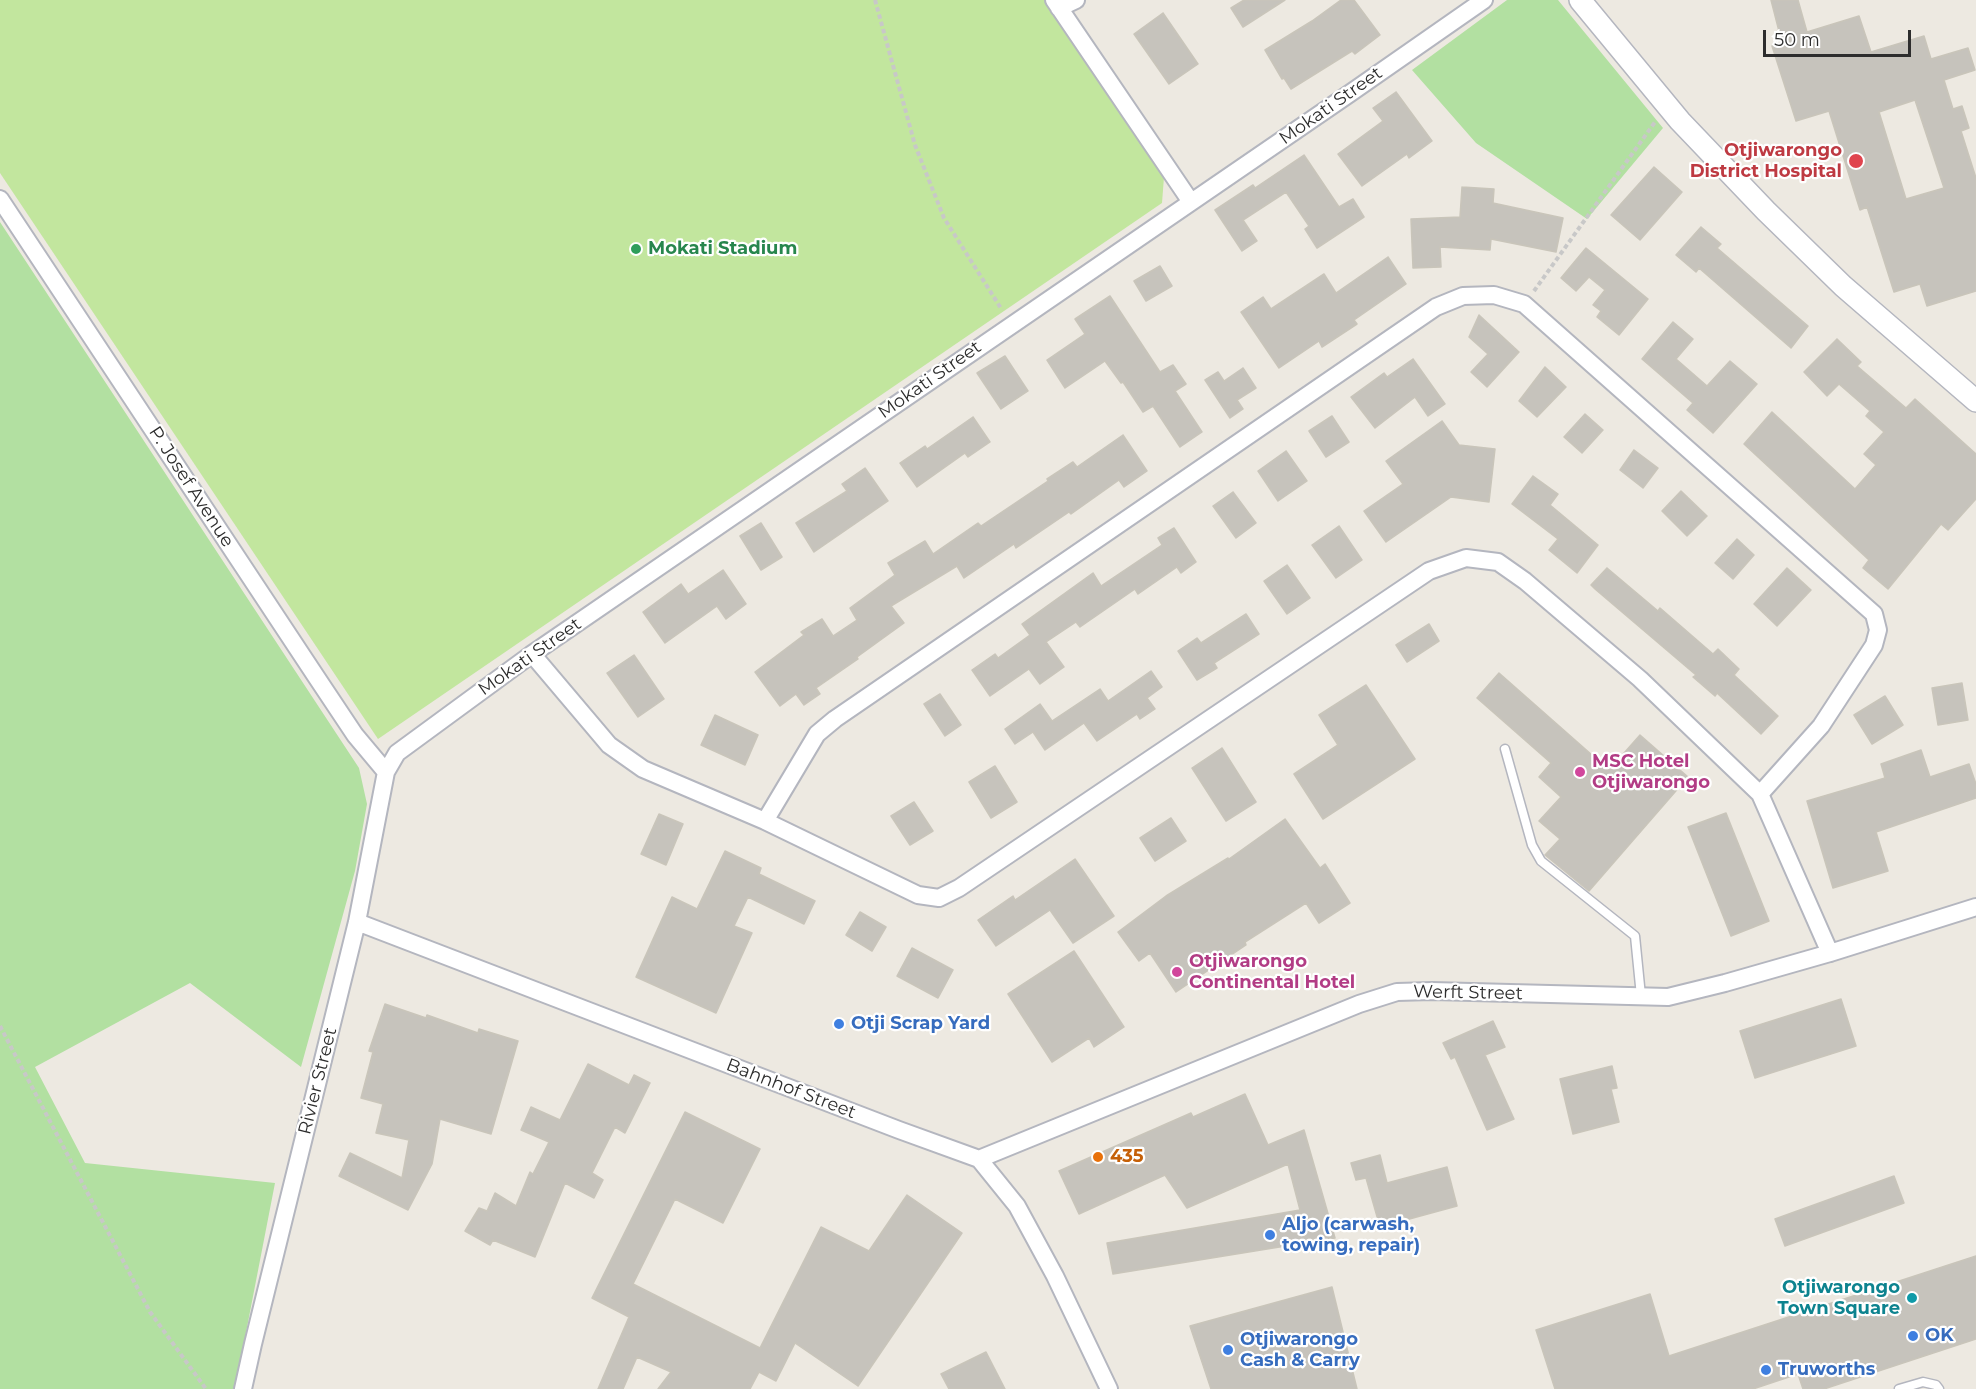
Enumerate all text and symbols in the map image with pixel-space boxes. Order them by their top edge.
scale bar [1766,18,1914,56]
text: 50 m [1774,29,1820,51]
street label: Mokati Street [1275,62,1387,150]
place label: Otjiwarongo District Hospital [1690,140,1842,182]
marker: Otjiwarongo District Hospital [1847,152,1865,170]
place label: Mokati Stadium [648,238,797,260]
marker: Mokati Stadium [629,242,643,256]
street label: Mokati Street [874,336,986,424]
street label: P. Josef Avenue [144,423,238,551]
street label: Mokati Street [474,613,586,701]
place label: MSC Hotel Otjiwarongo [1592,751,1710,794]
marker: MSC Hotel Otjiwarongo [1573,765,1587,779]
place label: Otjiwarongo Continental Hotel [1189,951,1355,994]
marker: Otjiwarongo Continental Hotel [1170,965,1184,979]
street label: Werft Street [1413,981,1523,1005]
place label: Otji Scrap Yard [851,1013,990,1035]
marker: Otji Scrap Yard [832,1017,846,1031]
street label: Rivier Street [294,1025,342,1137]
street label: Bahnhof Street [723,1054,859,1124]
place label: 435 [1110,1146,1143,1168]
marker: 435 [1091,1150,1105,1164]
place label: Aljo (carwash, towing, repair) [1282,1214,1420,1256]
marker: Aljo (carwash, towing, repair) [1263,1228,1277,1242]
place label: Otjiwarongo Town Square [1778,1277,1900,1320]
marker: Otjiwarongo Town Square [1905,1291,1919,1305]
place label: OK [1925,1325,1954,1347]
place label: Otjiwarongo Cash & Carry [1240,1329,1360,1372]
marker: OK [1906,1329,1920,1343]
marker: Otjiwarongo Cash & Carry [1221,1343,1235,1357]
place label: Truworths [1778,1359,1875,1381]
marker: Truworths [1759,1363,1773,1377]

